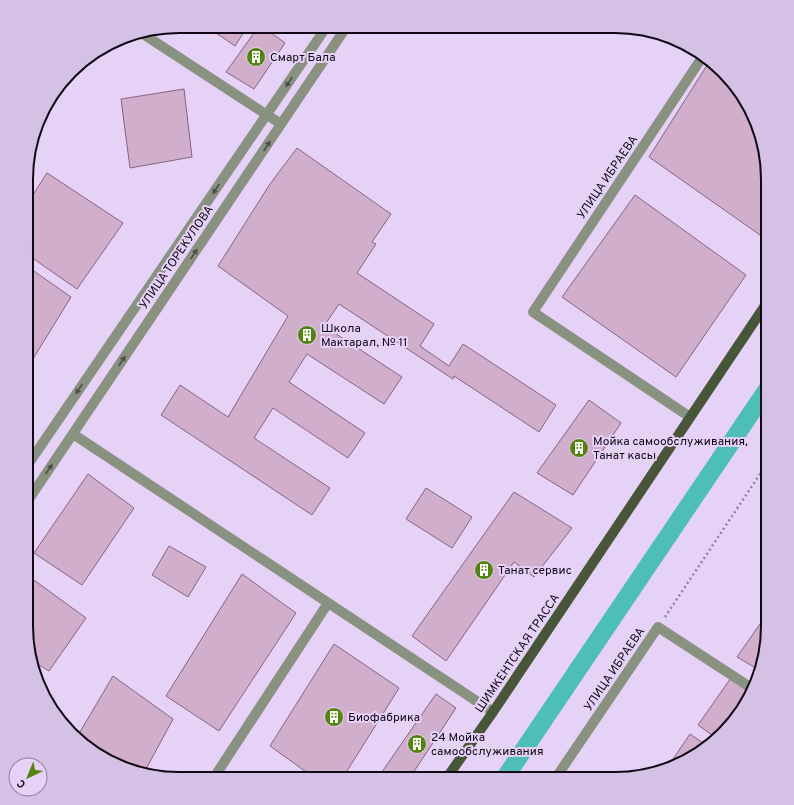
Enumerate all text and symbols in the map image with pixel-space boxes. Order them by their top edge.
building icon: Смарт Бала [245,46,267,68]
place label: Смарт Бала [270,50,336,66]
one-way arrow [285,77,293,87]
street label: УЛИЦА ИБРАЕВА [574,132,642,223]
one-way arrow [263,141,271,151]
one-way arrow [212,184,220,195]
street label: УЛИЦА ТОРЕКУЛОВА [136,203,218,313]
one-way arrow [190,248,198,259]
place label: Школа Мактарал, № 11 [321,321,407,351]
building icon: Школа Мактарал, № 11 [296,324,318,346]
one-way arrow [118,356,125,367]
one-way arrow [75,384,83,394]
place label: Мойка самообслуживания, Танат касы [593,434,748,464]
building icon: Мойка самообслуживания, Танат касы [568,437,590,459]
one-way arrow [45,464,53,474]
building icon: Танат сервис [473,559,495,581]
place label: Танат сервис [498,563,572,579]
street label: ШИМКЕНТСКАЯ ТРАССА [472,591,564,716]
street label: УЛИЦА ИБРАЕВА [581,624,649,715]
building icon: Биофабрика [323,706,345,728]
place label: Биофабрика [348,710,420,726]
place label: 24 Мойка самообслуживания [431,730,543,760]
building icon: 24 Мойка самообслуживания [406,733,428,755]
north arrow [8,757,48,797]
text: С [14,776,29,791]

